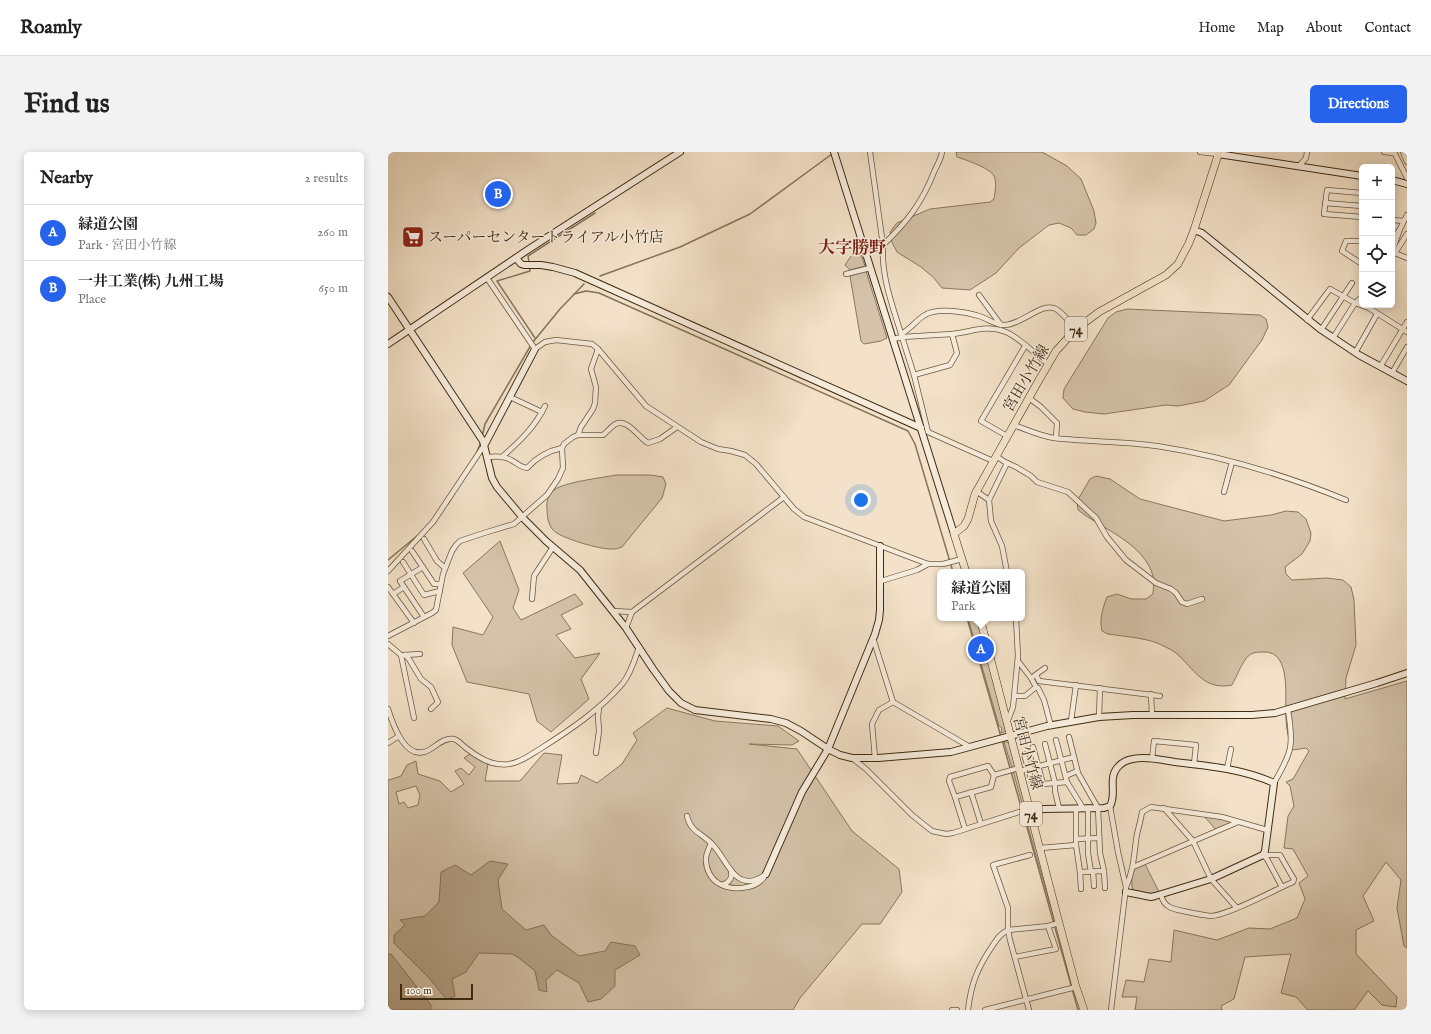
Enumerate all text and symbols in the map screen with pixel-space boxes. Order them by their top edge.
text: Roamly [20,16,82,40]
text: Home [1199,19,1235,37]
text: Map [1257,19,1284,37]
text: About [1306,19,1342,37]
text: Contact [1364,19,1411,37]
button: Directions [1310,85,1407,123]
text: Find us [24,87,110,122]
map controls [1359,164,1395,308]
button: + [1359,164,1395,200]
text: Nearby [40,168,93,189]
text: 2 results [304,170,348,187]
pin: B [485,179,511,209]
button: − [1359,200,1395,236]
text: 緑道公園 [78,215,138,234]
text: A [49,224,57,241]
text: 260 m [317,224,348,241]
supermarket icon: スーパーセンタートライアル小竹店 [400,224,426,250]
place label: スーパーセンタートライアル小竹店 [428,228,664,247]
button: locate [1359,236,1395,272]
text: Park · 宮田小竹線 [78,237,176,254]
district label: 大字勝野 [818,238,886,259]
text: 一井工業(株) 九州工場 [78,272,224,291]
button: layers [1359,272,1395,308]
text: B [49,280,57,297]
text: 650 m [319,280,348,297]
text: Place [78,291,106,308]
road number: 74 [1065,317,1087,341]
street label: 宮田小竹線 [999,341,1054,415]
your location [851,490,871,510]
popup [937,569,1025,621]
text: 緑道公園 [951,579,1011,598]
text: Park [951,598,976,615]
pin: A [968,634,994,664]
street label: 宮田小竹線 [1009,714,1046,792]
road number: 74 [1020,802,1042,826]
scale bar [400,982,473,1001]
text: 100 m [406,984,432,998]

